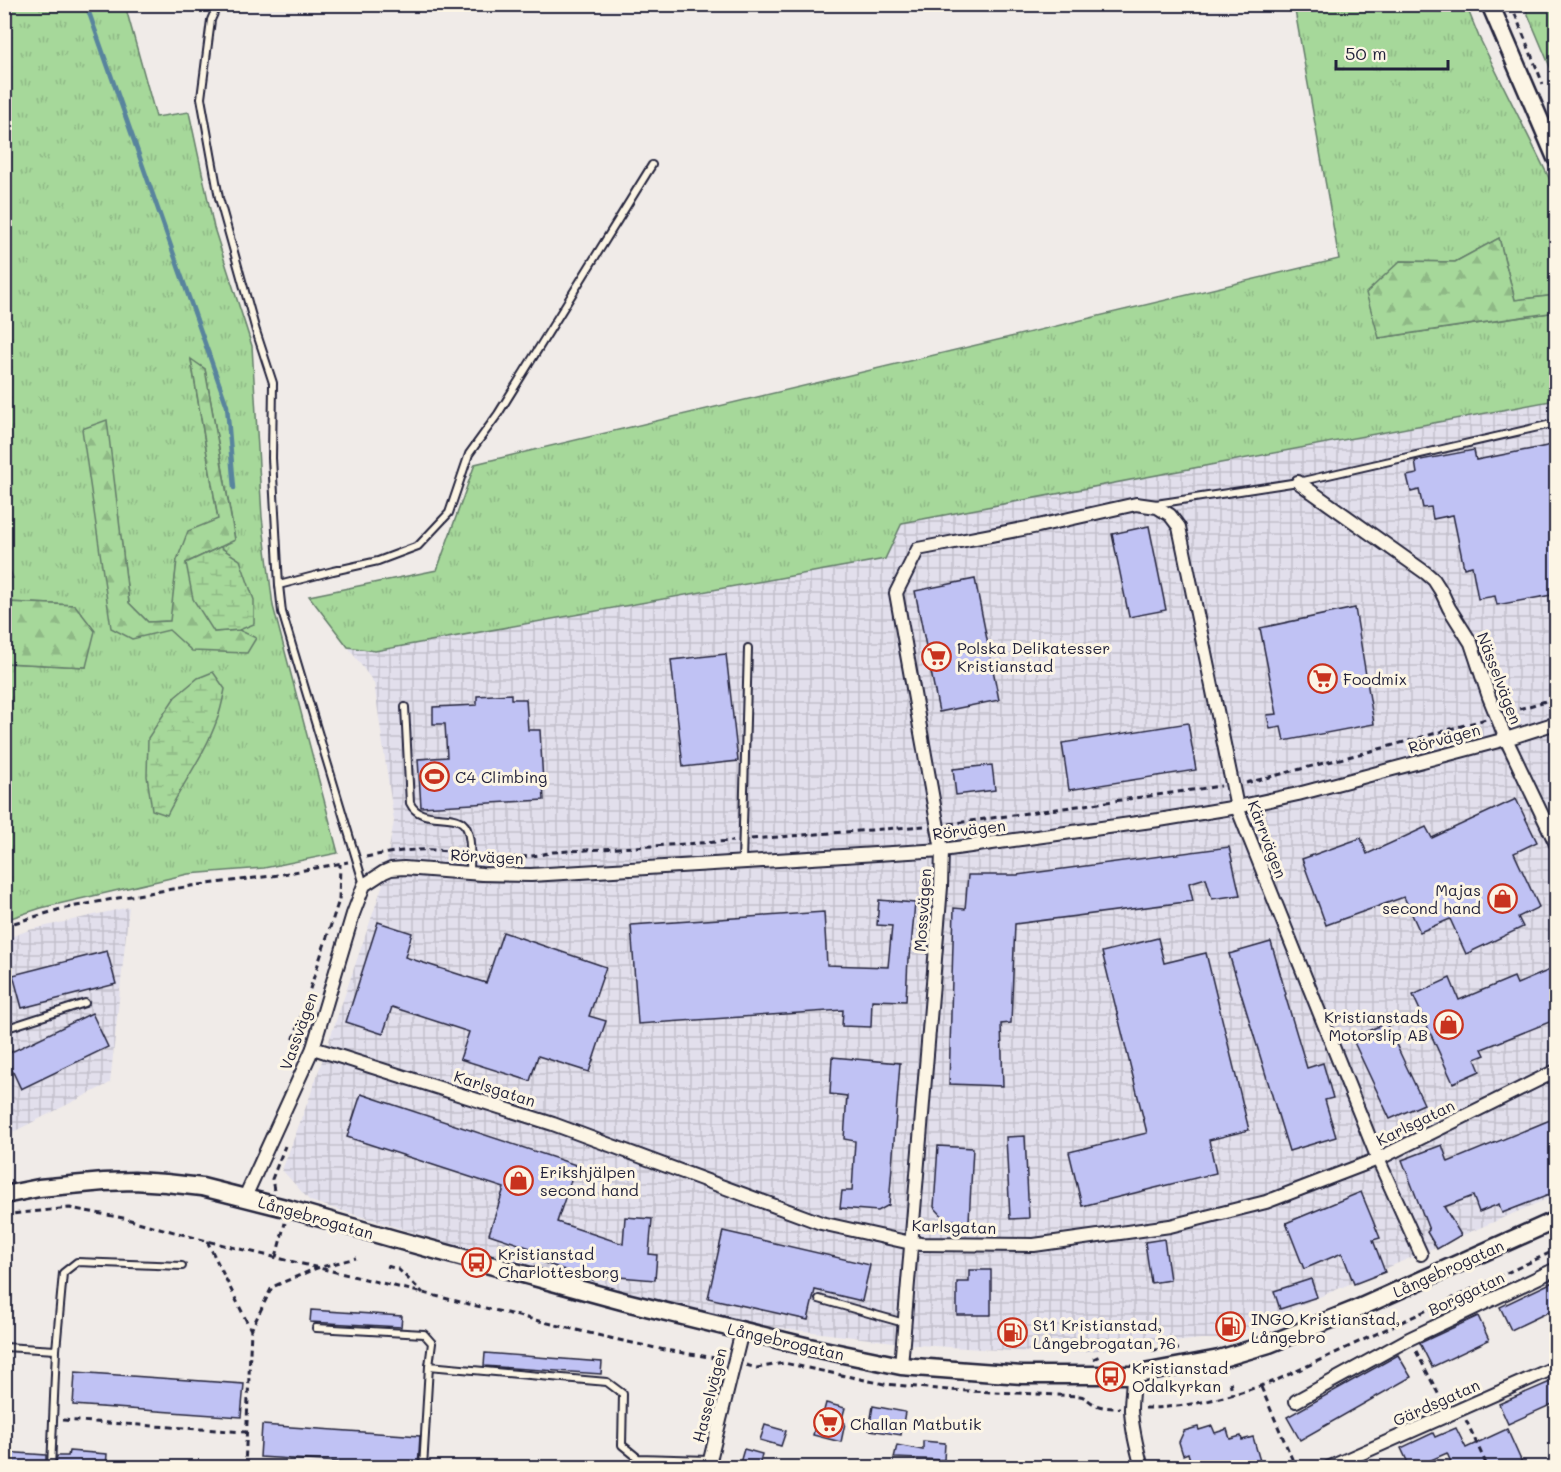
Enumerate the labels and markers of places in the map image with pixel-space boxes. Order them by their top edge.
place label: Polska Delikatesser Kristianstad [957,637,1110,676]
supermarket icon: Polska Delikatesser Kristianstad [920,640,952,672]
supermarket icon: Foodmix [1306,662,1338,694]
place label: Foodmix [1343,668,1407,689]
sports icon: C4 Climbing [418,760,450,792]
place label: C4 Climbing [455,766,547,787]
place label: Majas second hand [1382,879,1481,918]
shop icon: Majas second hand [1486,882,1518,914]
place label: Kristianstads Motorslip AB [1324,1006,1428,1045]
shop icon: Kristianstads Motorslip AB [1433,1009,1465,1041]
place label: Erikshjälpen second hand [540,1161,639,1200]
shop icon: Erikshjälpen second hand [503,1164,535,1196]
place label: Kristianstad Charlottesborg [498,1243,619,1282]
bus stop icon: Kristianstad Charlottesborg [461,1246,493,1278]
place label: INGO Kristianstad, Långebro [1251,1308,1400,1347]
fuel station icon: INGO Kristianstad, Långebro [1214,1311,1246,1343]
place label: St1 Kristianstad, Långebrogatan 76 [1033,1314,1176,1353]
fuel station icon: St1 Kristianstad, Långebrogatan 76 [996,1317,1028,1349]
place label: Kristianstad Odalkyrkan [1132,1357,1228,1396]
bus stop icon: Kristianstad Odalkyrkan [1095,1360,1127,1392]
supermarket icon: Challan Matbutik [813,1407,845,1439]
place label: Challan Matbutik [850,1413,982,1434]

